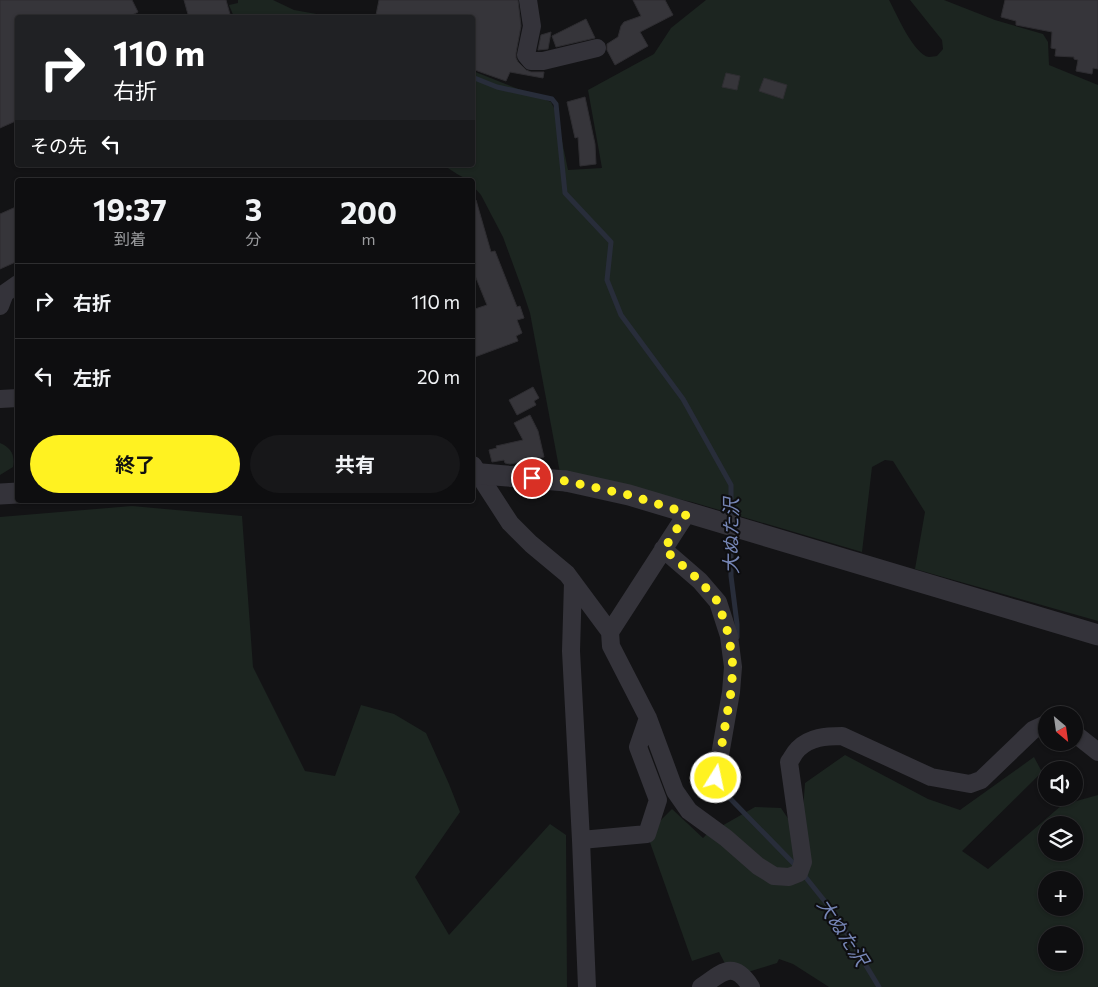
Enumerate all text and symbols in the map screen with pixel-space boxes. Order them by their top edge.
text: 110 m [113,30,205,73]
icon: right [30,35,95,100]
text: 右折 [113,77,157,104]
icon: left [97,130,125,158]
text: その先 [30,134,87,157]
text: 19:37 [93,190,167,227]
text: 3 [245,190,262,227]
text: 200 [340,193,397,230]
text: 到着 [114,229,146,248]
text: 分 [245,229,261,248]
text: m [362,229,376,248]
icon: right [30,287,58,315]
text: 110 m [411,290,460,313]
text: 右折 [73,291,111,314]
icon: left [30,362,58,390]
text: 20 m [417,365,460,388]
text: 左折 [73,366,111,389]
button: 終了 [30,435,240,493]
button: 共有 [250,435,460,493]
pin [511,457,553,499]
icon: arrive [518,464,546,492]
water label: 大ぬた沢 [719,495,742,574]
north arrow [1038,706,1082,751]
map controls [1038,706,1083,971]
position arrow [689,751,741,803]
button: sound [1038,761,1083,806]
button: layers [1038,816,1083,861]
button: + [1038,871,1083,916]
water label: 大ぬた沢 [813,894,875,972]
button: − [1038,926,1083,971]

